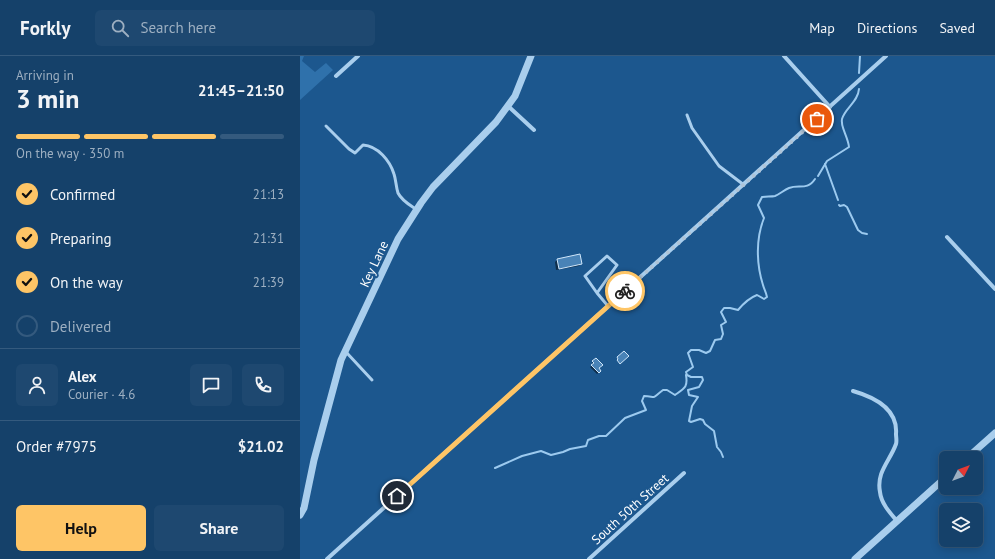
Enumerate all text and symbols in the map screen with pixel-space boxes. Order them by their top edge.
search box [95,10,375,46]
text: Forkly [20,16,71,40]
icon: search [109,17,131,39]
text: Search here [141,18,216,37]
text: Map [809,19,835,37]
text: Directions [857,19,917,37]
text: Saved [939,19,975,37]
text: Arriving in [16,67,74,84]
text: 21:45–21:50 [198,81,284,100]
text: 3 min [16,82,79,115]
pin [800,102,834,136]
icon: bag [806,108,828,130]
text: On the way · 350 m [16,145,124,162]
icon: check [16,183,38,205]
text: Confirmed [50,185,115,204]
text: 21:13 [253,186,284,203]
icon: check [16,227,38,249]
text: Preparing [50,229,112,248]
text: 21:31 [253,230,284,247]
street label: Key Lane [356,238,392,290]
icon: check [16,271,38,293]
courier [605,271,645,311]
text: On the way [50,273,123,292]
text: 21:39 [253,274,284,291]
icon: bike [614,280,636,302]
text: Delivered [50,317,111,336]
button: person [16,364,58,406]
button: chat [190,364,232,406]
button: phone [242,364,284,406]
text: Alex [68,367,97,386]
text: Courier · 4.6 [68,386,135,403]
text: Order #7975 [16,437,97,456]
text: $21.02 [238,437,284,456]
north arrow [939,451,983,495]
map controls [939,451,983,547]
street label: South 50th Street [588,469,673,548]
pin [380,479,414,513]
icon: home [386,485,408,507]
button: layers [939,503,983,547]
button: Help [16,505,146,551]
button: Share [154,505,284,551]

